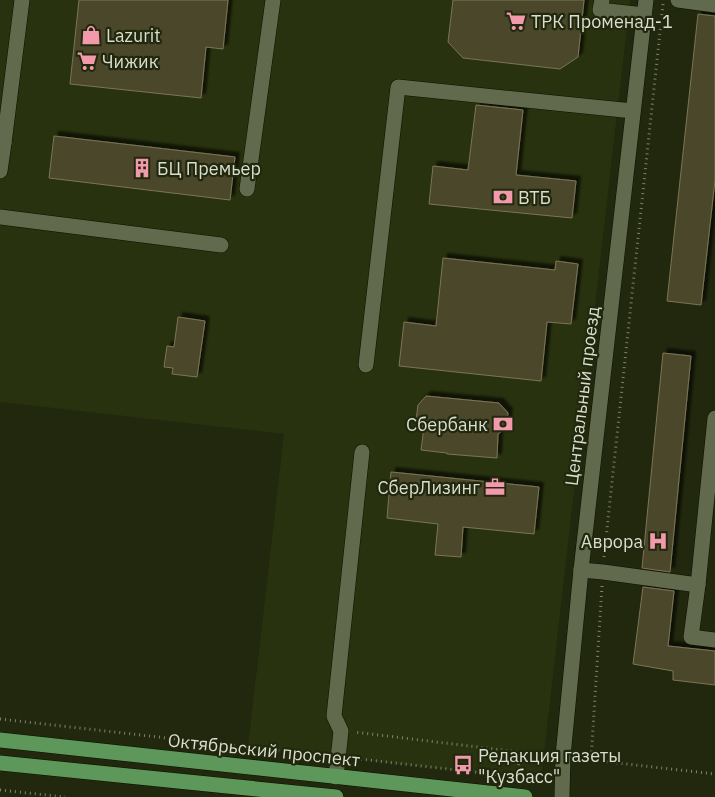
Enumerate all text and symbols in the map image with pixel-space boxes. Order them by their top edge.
supermarket icon: ТРК Променад-1 [505,10,527,32]
place label: ТРК Променад-1 [531,10,673,33]
shop icon: Lazurit [80,24,102,46]
place label: Lazurit [106,24,161,47]
supermarket icon: Чижик [76,50,98,72]
place label: Чижик [102,50,159,73]
building icon: БЦ Премьер [131,157,153,179]
place label: БЦ Премьер [157,157,261,180]
bank icon: ВТБ [492,186,514,208]
place label: ВТБ [518,186,551,209]
street label: Центральный проезд [560,305,604,487]
place label: Сбербанк [406,413,488,436]
bank icon: Сбербанк [492,413,514,435]
place label: СберЛизинг [377,476,480,499]
office icon: СберЛизинг [484,476,506,498]
place label: Аврора [581,530,643,553]
hospital icon: Аврора [647,530,669,552]
street label: Октябрьский проспект [167,728,362,772]
place label: Редакция газеты "Кузбасс" [478,744,621,788]
bus stop icon: Редакция газеты "Кузбасс" [452,754,474,776]

